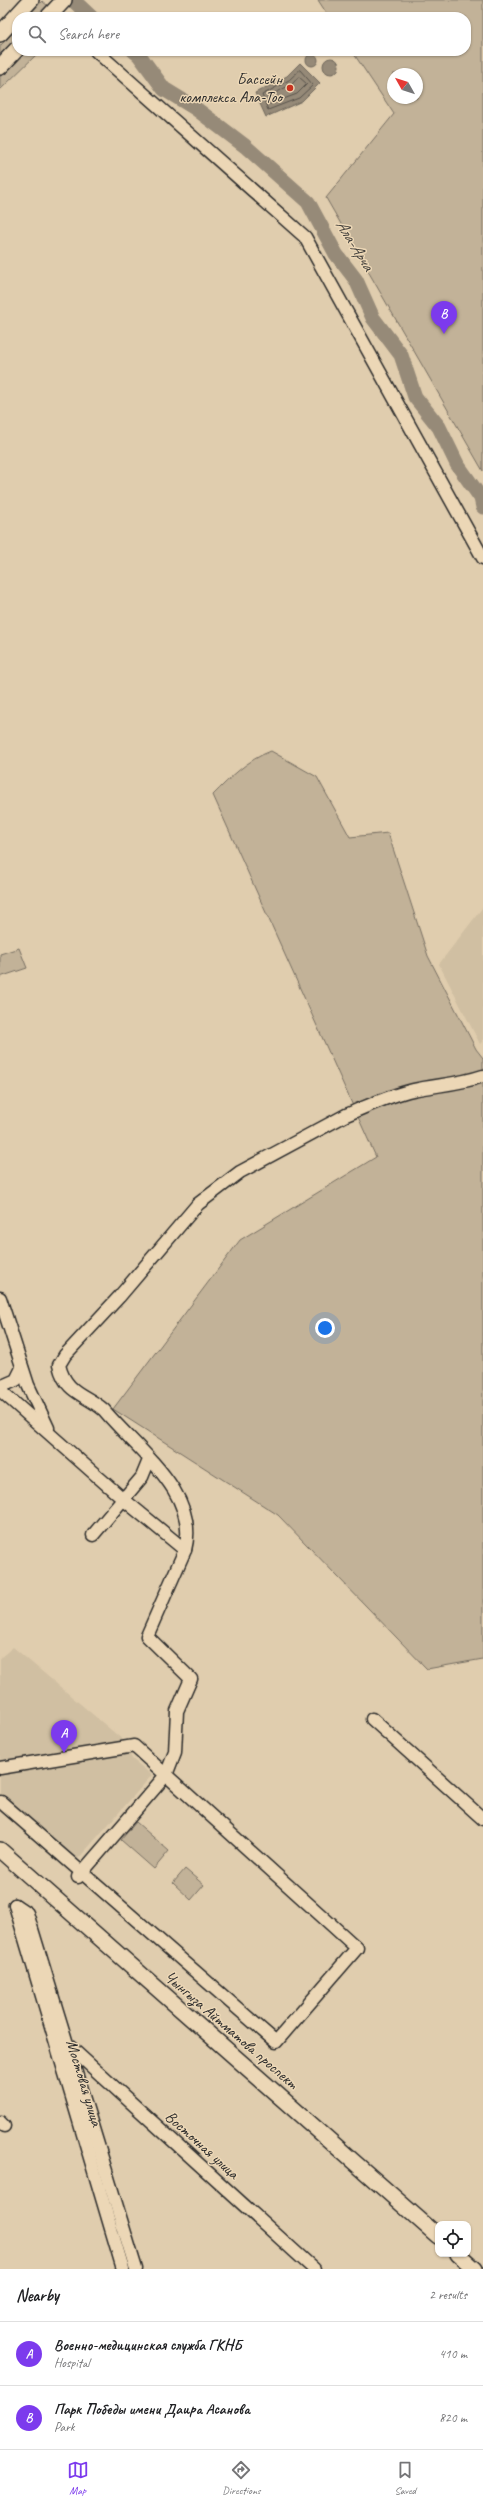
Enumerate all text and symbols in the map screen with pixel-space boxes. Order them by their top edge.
search box [12,12,471,56]
icon: search [26,23,48,45]
text: Search here [58,25,119,44]
north arrow [387,68,423,104]
place label: Бассейн комплекса Ала-Тоо [179,69,284,107]
marker: Бассейн комплекса Ала-Тоо [285,83,295,93]
water label: Ала-Арча [331,216,380,276]
pin: B [431,301,457,334]
your location [315,1318,335,1338]
pin: A [51,1720,77,1753]
street label: Чынгыза Айтматова проспект [160,1967,303,2095]
street label: Мостовая улица [61,2037,107,2130]
street label: Восточная улица [161,2107,244,2184]
map controls [435,2221,471,2257]
button: locate [435,2221,471,2257]
text: Nearby [16,2285,59,2306]
text: 2 results [429,2287,467,2303]
text: Военно-медицинская служба ГКНБ [54,2336,241,2355]
text: A [26,2346,32,2362]
text: 410 m [439,2346,467,2362]
text: Hospital [54,2355,90,2371]
text: Парк Победы имени Даира Асанова [54,2400,250,2419]
text: B [26,2410,32,2426]
text: 820 m [439,2410,467,2426]
text: Park [54,2419,75,2435]
tab: Map [67,2459,89,2497]
tab: Directions [222,2459,261,2497]
tab: Saved [394,2459,416,2497]

